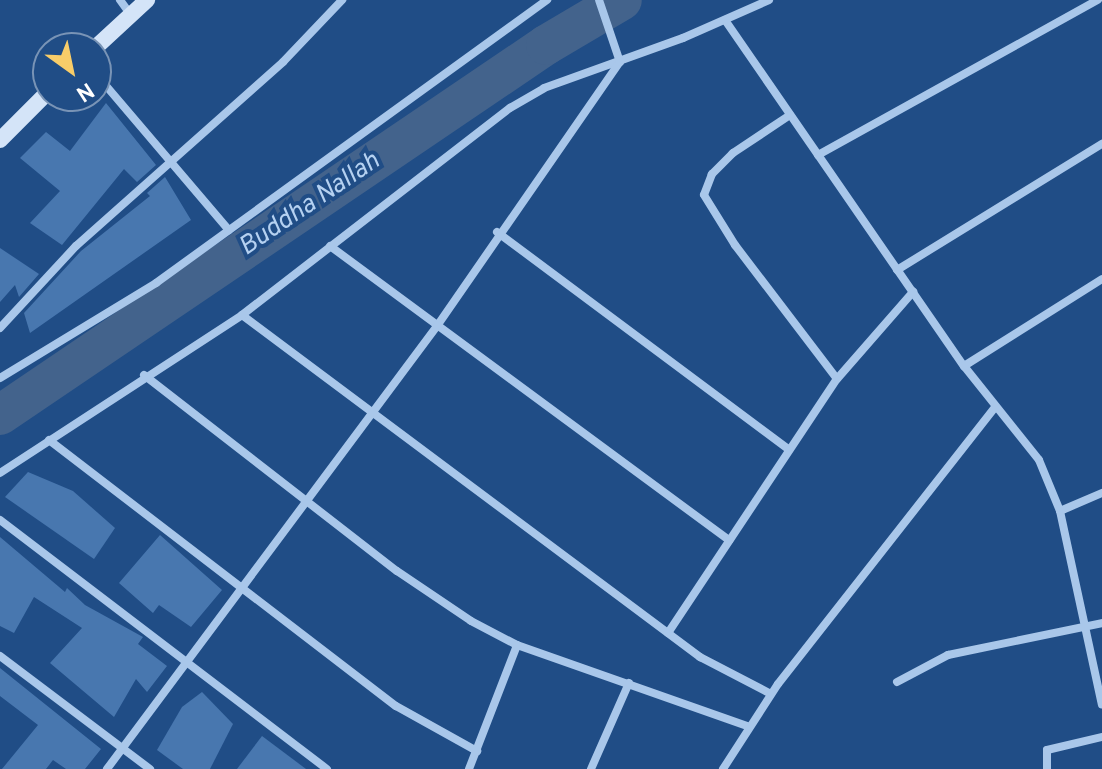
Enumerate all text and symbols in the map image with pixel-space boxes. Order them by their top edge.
north arrow [32,32,112,112]
text: N [70,75,98,106]
water label: Buddha Nallah [234,146,386,264]

